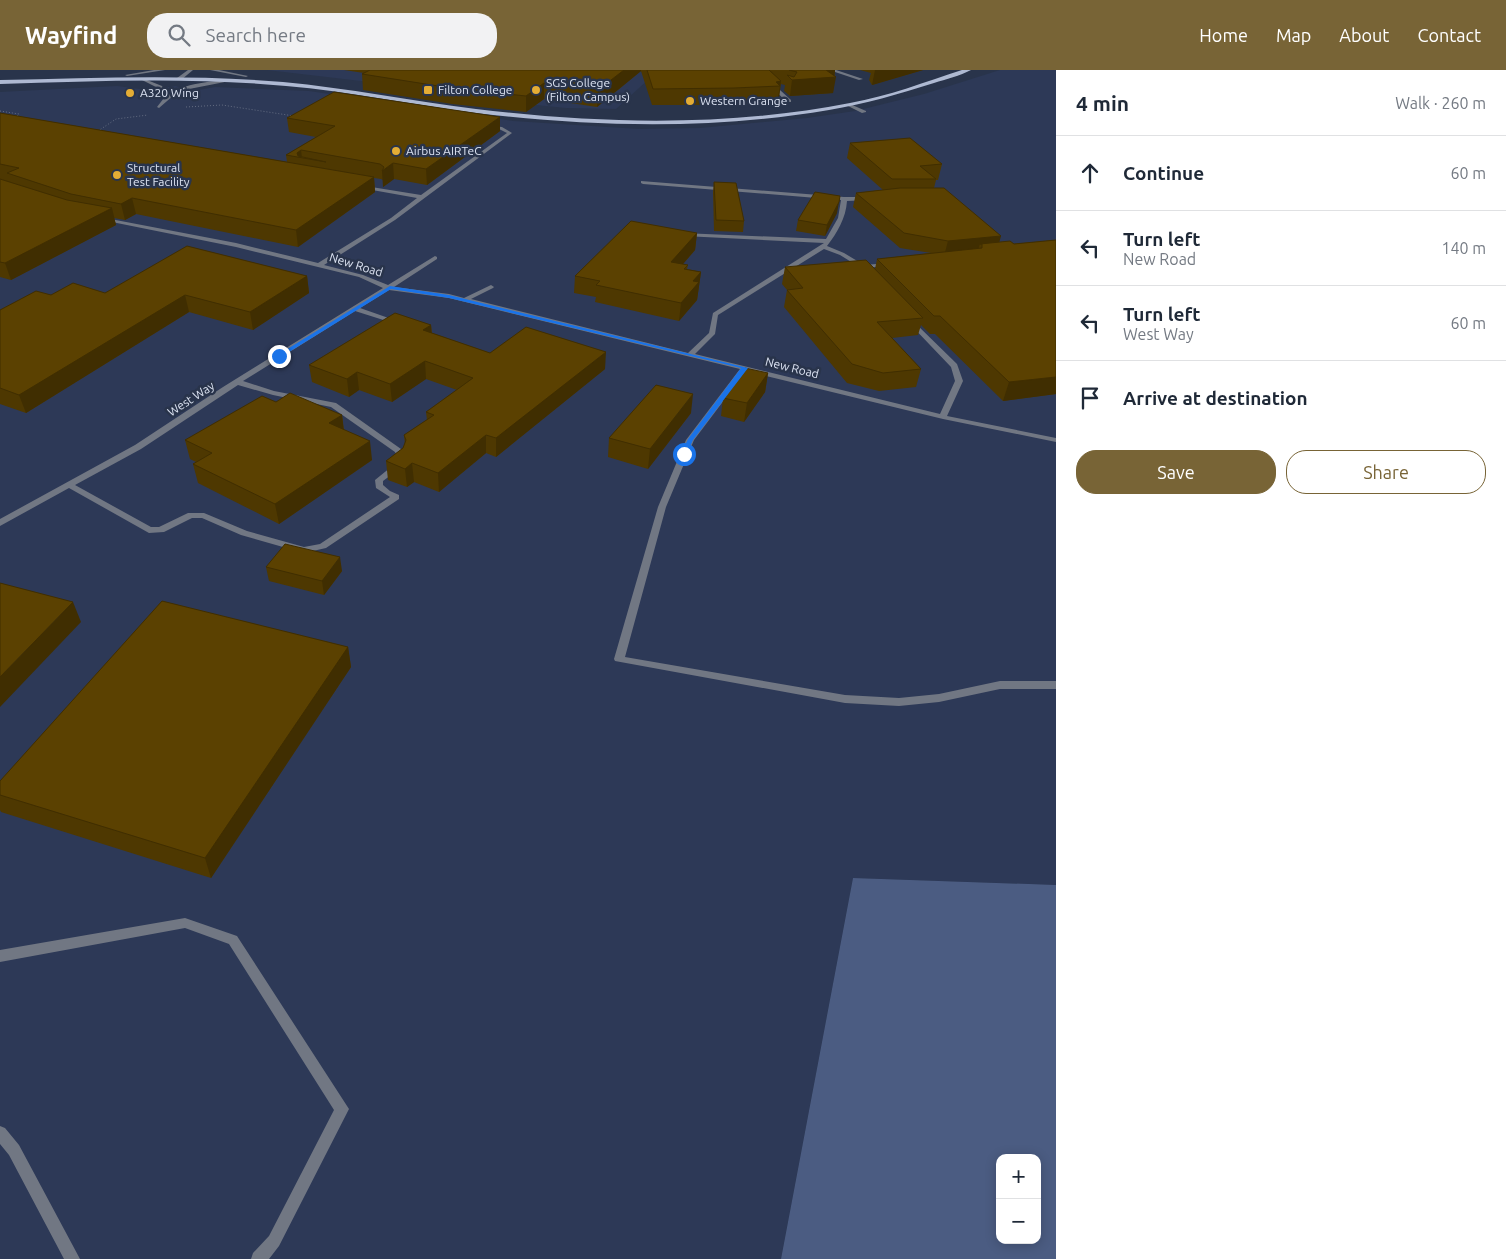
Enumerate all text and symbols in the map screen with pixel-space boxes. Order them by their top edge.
search box [147,13,497,58]
icon: search [165,21,193,49]
text: Wayfind [25,22,117,49]
text: Search here [205,24,306,46]
text: Home [1199,25,1248,45]
text: Map [1276,25,1311,45]
text: About [1339,25,1389,45]
text: Contact [1417,25,1481,45]
place label: SGS College (Filton Campus) [546,76,630,104]
place label: Filton College [438,83,513,96]
marker: Filton College [422,84,434,96]
marker: SGS College (Filton Campus) [530,84,542,96]
place label: A320 Wing [140,86,199,99]
marker: A320 Wing [124,87,136,99]
text: 4 min [1076,91,1129,115]
place label: Western Grange [700,94,787,107]
text: Walk · 260 m [1395,94,1486,112]
marker: Western Grange [684,95,696,107]
place label: Airbus AIRTeC [406,144,482,157]
marker: Airbus AIRTeC [390,145,402,157]
icon: ahead [1076,159,1104,187]
place label: Structural Test Facility [127,161,190,188]
text: Continue [1123,162,1204,184]
text: 60 m [1450,164,1486,182]
marker: Structural Test Facility [111,169,123,181]
text: Turn left [1123,228,1201,250]
icon: left [1076,234,1104,262]
text: 140 m [1441,239,1486,257]
street label: New Road [328,250,384,279]
text: New Road [1123,250,1196,268]
text: Turn left [1123,303,1201,325]
icon: left [1076,309,1104,337]
text: 60 m [1450,314,1486,332]
text: West Way [1123,325,1194,343]
route end [268,345,291,368]
street label: New Road [764,355,820,380]
street label: West Way [165,379,217,418]
icon: arrive [1076,384,1104,412]
text: Arrive at destination [1123,387,1308,409]
route start [673,443,696,466]
button: Save [1076,450,1276,494]
button: Share [1286,450,1486,494]
map controls [996,1154,1041,1244]
button: + [996,1154,1041,1199]
button: − [996,1199,1041,1244]

